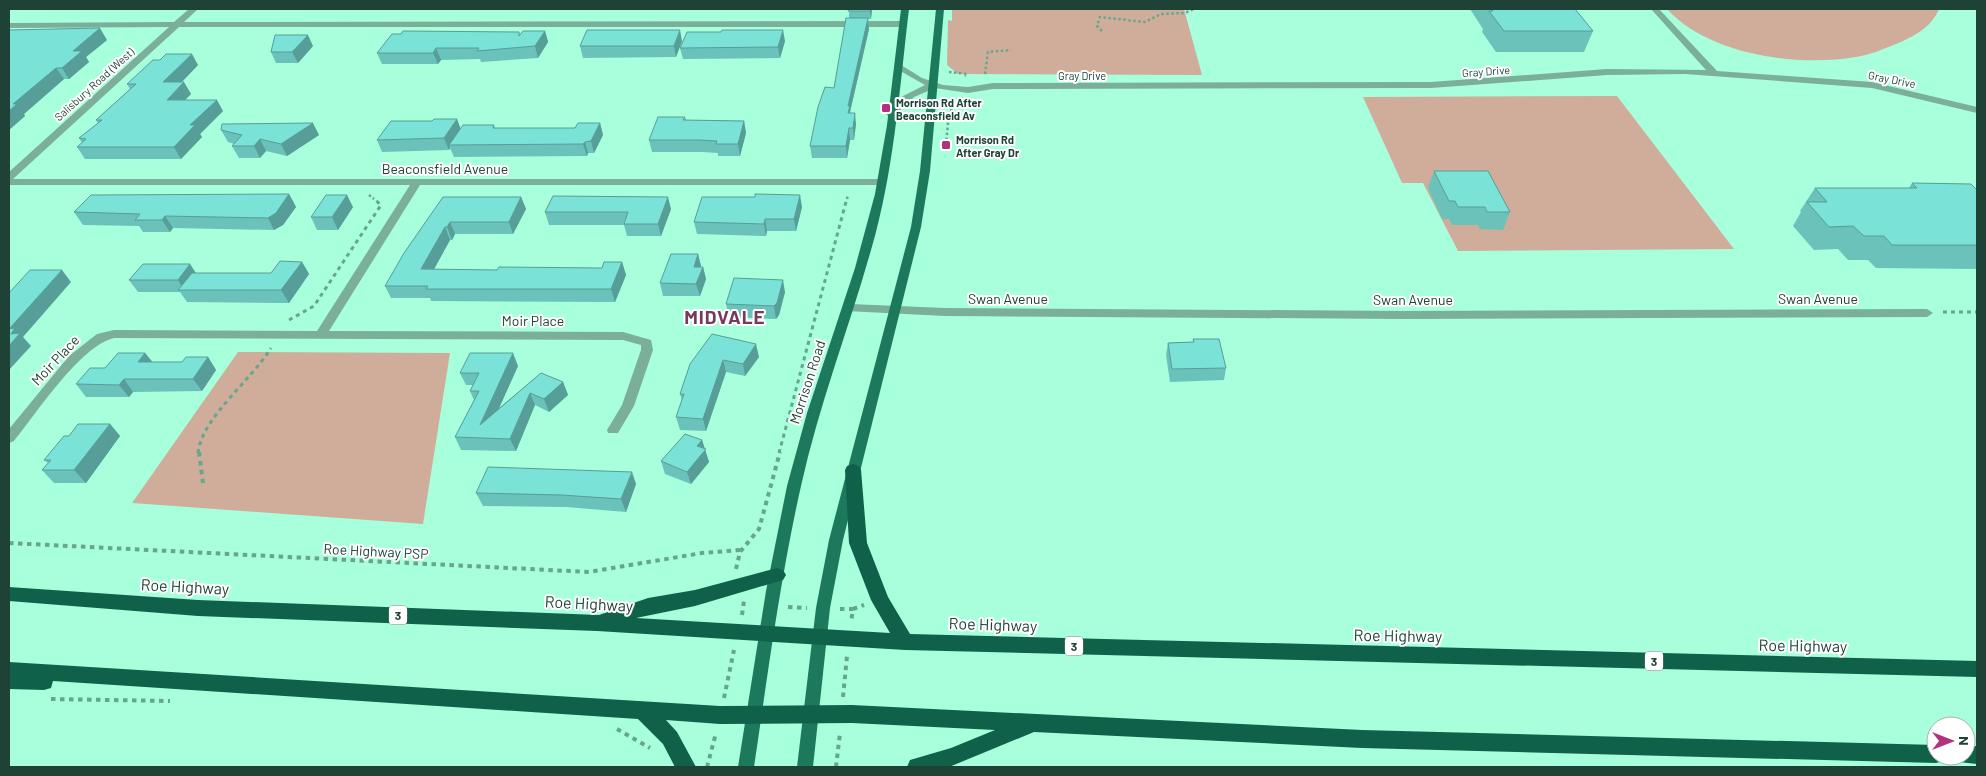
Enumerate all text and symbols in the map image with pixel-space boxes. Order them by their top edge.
street label: Salisbury Road (West) [52,45,137,123]
street label: Gray Drive [1462,63,1511,79]
street label: Gray Drive [1867,68,1917,90]
street label: Gray Drive [1058,69,1106,82]
place label: Morrison Rd After Beaconsfield Av [896,96,983,122]
marker: Morrison Rd After Beaconsfield Av [880,102,892,114]
place label: Morrison Rd After Gray Dr [956,133,1020,159]
marker: Morrison Rd After Gray Dr [940,139,952,151]
street label: Beaconsfield Avenue [382,160,508,177]
street label: Swan Avenue [968,290,1048,307]
street label: Swan Avenue [1778,290,1858,307]
street label: Swan Avenue [1373,291,1453,308]
district label: MIDVALE [684,305,766,328]
street label: Moir Place [502,312,564,329]
street label: Moir Place [27,331,83,389]
street label: Morrison Road [785,338,829,426]
street label: Roe Highway PSP [323,540,429,562]
street label: Roe Highway [140,574,230,598]
street label: Roe Highway [544,591,634,615]
road number: 3 [389,606,407,624]
street label: Roe Highway [948,613,1038,635]
street label: Roe Highway [1354,625,1443,645]
street label: Roe Highway [1759,635,1848,655]
road number: 3 [1065,636,1083,656]
road number: 3 [1645,651,1663,670]
north arrow [1926,716,1976,766]
text: N [1956,736,1973,746]

